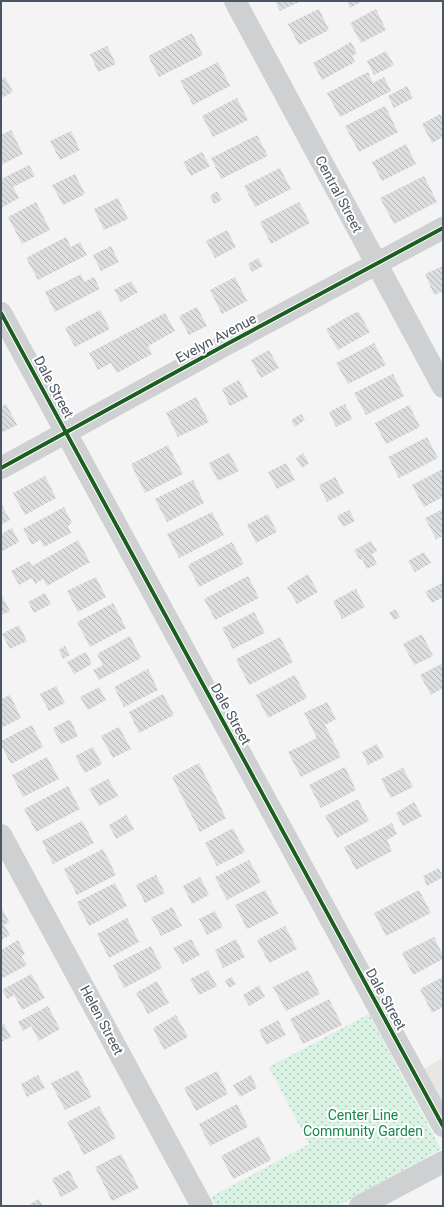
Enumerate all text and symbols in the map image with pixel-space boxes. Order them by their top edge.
street label: Central Street [312,153,366,236]
street label: Evelyn Avenue [173,310,259,366]
street label: Dale Street [31,353,77,421]
street label: Dale Street [208,680,255,748]
street label: Dale Street [363,965,410,1033]
street label: Helen Street [77,983,127,1058]
park label: Center Line Community Garden [303,1107,423,1139]

